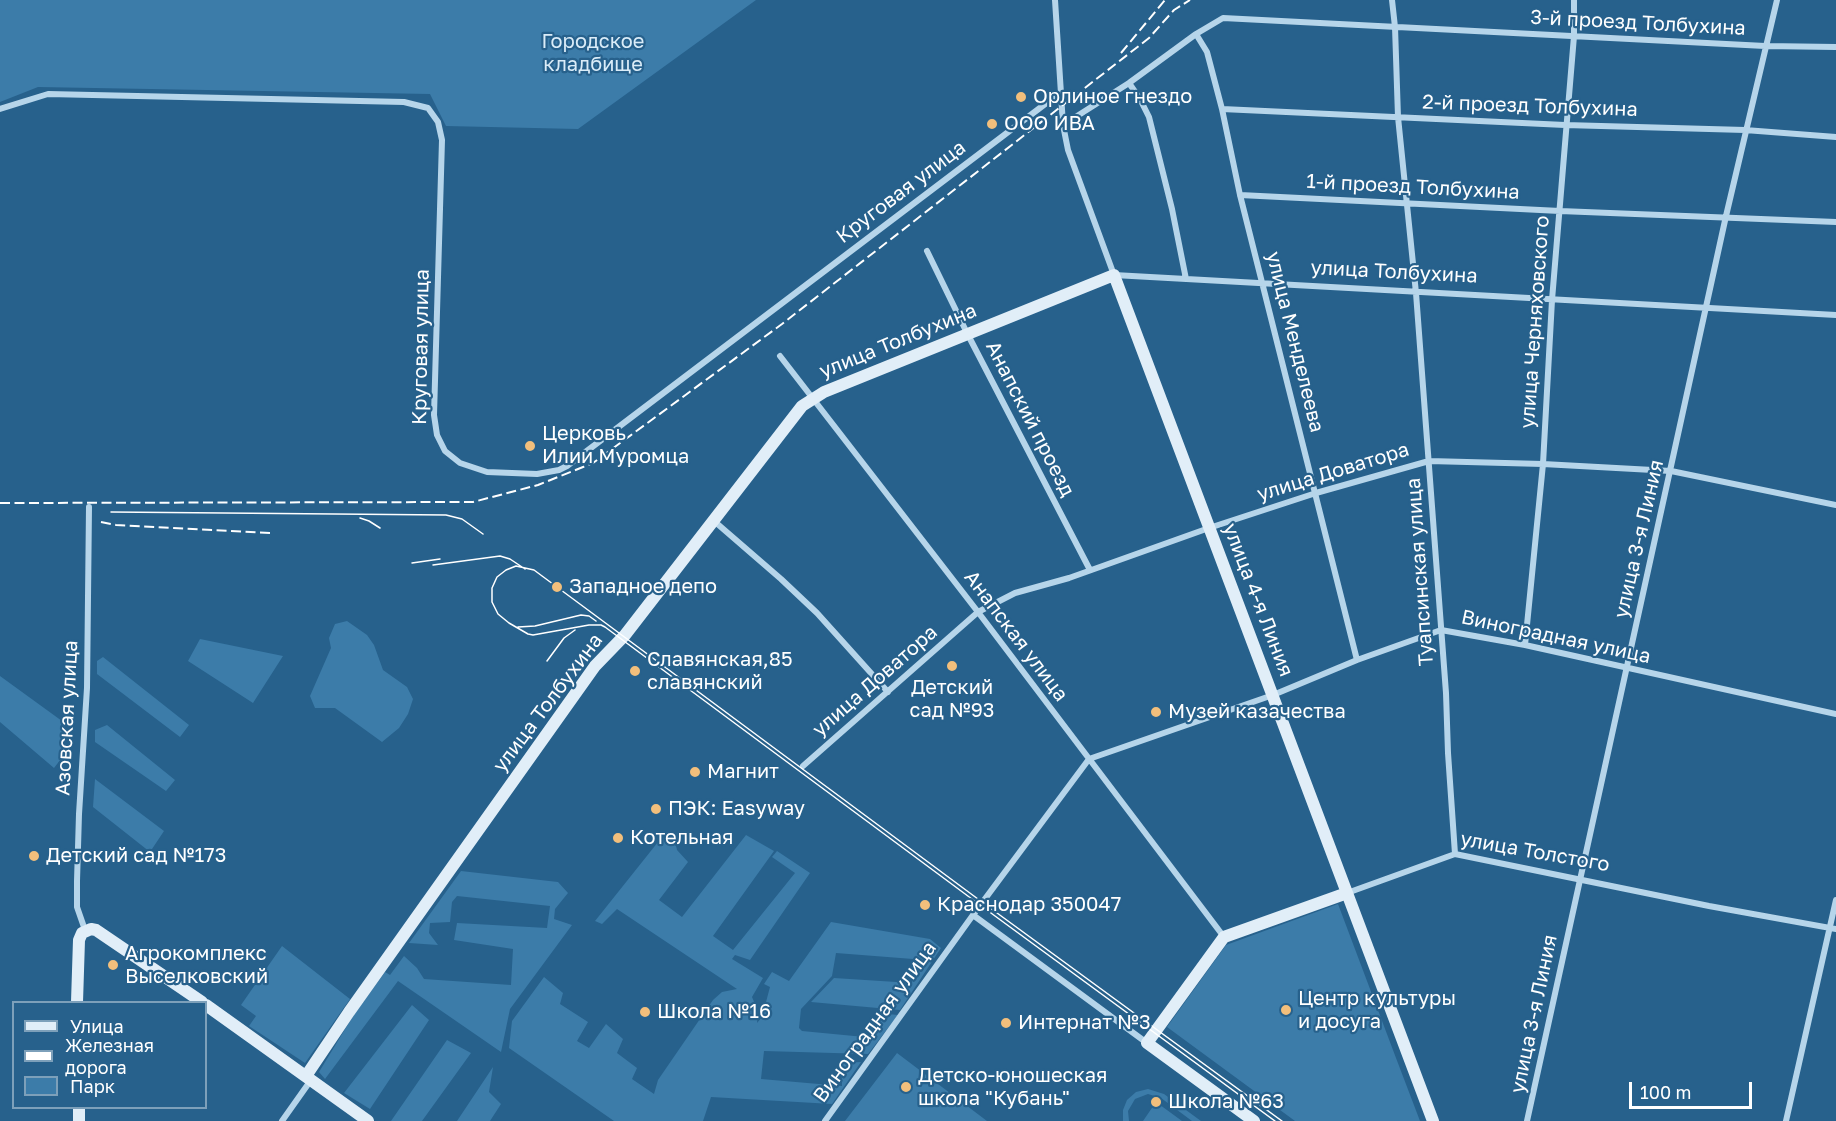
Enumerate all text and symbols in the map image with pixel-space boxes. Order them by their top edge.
street label: 3-й проезд Толбухина [1530,5,1746,41]
park label: Городское кладбище [542,30,644,77]
place label: Орлиное гнездо [1033,85,1192,109]
marker: Орлиное гнездо [1014,90,1028,104]
street label: 2-й проезд Толбухина [1422,90,1638,122]
place label: ООО ИВА [1004,112,1095,136]
marker: ООО ИВА [985,117,999,131]
street label: Круговая улица [832,136,970,248]
street label: 1-й проезд Толбухина [1306,169,1520,205]
street label: улица Черняховского [1516,215,1554,429]
street label: улица Менделеева [1261,249,1329,435]
street label: улица Толбухина [1310,256,1478,288]
street label: Круговая улица [408,269,434,425]
street label: улица Толбухина [816,299,980,383]
street label: Анапский проезд [980,337,1080,501]
place label: Церковь Илии Муромца [542,422,689,469]
street label: улица Доватора [1254,437,1412,507]
marker: Церковь Илии Муромца [523,439,537,453]
street label: улица 3-я Линия [1609,458,1669,620]
street label: Туапсинская улица [1401,477,1439,667]
street label: улица 4-я Линия [1218,520,1298,680]
street label: Анапская улица [959,566,1073,706]
place label: Западное депо [569,575,717,599]
marker: Западное депо [550,580,564,594]
street label: Виноградная улица [1459,605,1653,669]
street label: улица Доватора [808,620,942,742]
street label: улица Толбухина [488,629,608,777]
street label: Азовская улица [51,640,83,796]
place label: Славянская,85 славянский [647,648,793,695]
marker: Детский сад №93 [945,659,959,673]
marker: Славянская,85 славянский [628,664,642,678]
place label: Детский сад №93 [910,676,994,723]
place label: Музей казачества [1168,700,1346,724]
marker: Музей казачества [1149,705,1163,719]
place label: Магнит [707,760,779,784]
marker: Магнит [688,765,702,779]
place label: ПЭК: Easyway [668,797,805,821]
marker: ПЭК: Easyway [649,802,663,816]
place label: Котельная [630,826,733,850]
street label: улица Толстого [1458,827,1612,877]
marker: Котельная [611,831,625,845]
place label: Детский cад №173 [46,844,226,868]
marker: Детский cад №173 [27,849,41,863]
place label: Краснодар 350047 [937,893,1121,917]
marker: Краснодар 350047 [918,898,932,912]
street label: улица 3-я Линия [1505,932,1563,1096]
street label: Виноградная улица [809,937,941,1107]
place label: Агрокомплекс Выселковский [125,942,268,989]
marker: Агрокомплекс Выселковский [106,958,120,972]
place label: Центр культуры и досуга [1298,987,1456,1034]
place label: Школа №16 [657,1000,771,1024]
legend [12,1001,207,1109]
marker: Центр культуры и досуга [1279,1003,1293,1017]
marker: Школа №16 [638,1005,652,1019]
place label: Интернат №3 [1018,1011,1151,1035]
text: Улица [70,1015,124,1037]
marker: Интернат №3 [999,1016,1013,1030]
text: Железная дорога [65,1034,154,1078]
place label: Детско-юношеская школа "Кубань" [918,1064,1107,1111]
scale bar [1632,1070,1755,1108]
text: Парк [70,1075,115,1097]
marker: Детско-юношеская школа "Кубань" [899,1080,913,1094]
text: 100 m [1640,1081,1691,1103]
place label: Школа №63 [1168,1090,1284,1114]
marker: Школа №63 [1149,1095,1163,1109]

